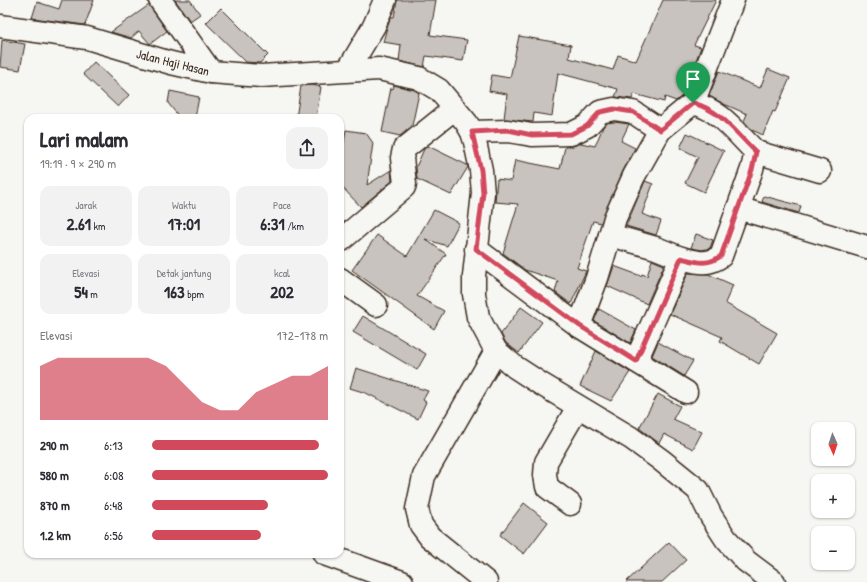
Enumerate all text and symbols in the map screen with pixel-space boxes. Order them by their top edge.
street label: Jalan Haji Hasan [135,44,211,80]
pin [676,62,710,103]
icon: arrive [682,68,704,90]
text: Lari malam [40,124,128,154]
button: share [286,127,328,169]
text: 19:19 · 9 × 290 m [40,154,116,172]
text: Jarak [75,198,97,212]
text: Waktu [172,198,196,212]
text: Pace [273,198,291,212]
text: 2.61 [66,212,91,235]
text: 17:01 [168,212,200,235]
text: 6:31 [260,212,285,235]
text: km [91,219,106,233]
text: /km [285,219,304,233]
text: Elevasi [72,266,100,280]
text: Detak jantung [157,266,211,280]
text: kcal [274,266,290,280]
text: 54 [74,280,88,303]
text: 163 [164,280,185,303]
text: 202 [270,280,294,303]
text: m [88,287,98,301]
text: bpm [185,287,204,301]
text: Elevasi [40,326,73,344]
text: 172–178 m [277,326,328,344]
north arrow [811,422,855,466]
map controls [811,422,855,570]
text: 290 m [40,436,69,454]
text: 6:13 [104,436,123,454]
text: 580 m [40,466,69,484]
text: 6:08 [104,466,124,484]
button: + [811,474,855,518]
text: 870 m [40,496,70,514]
text: 6:48 [104,496,123,514]
text: 1.2 km [40,526,71,544]
text: 6:56 [104,526,123,544]
button: − [811,526,855,570]

